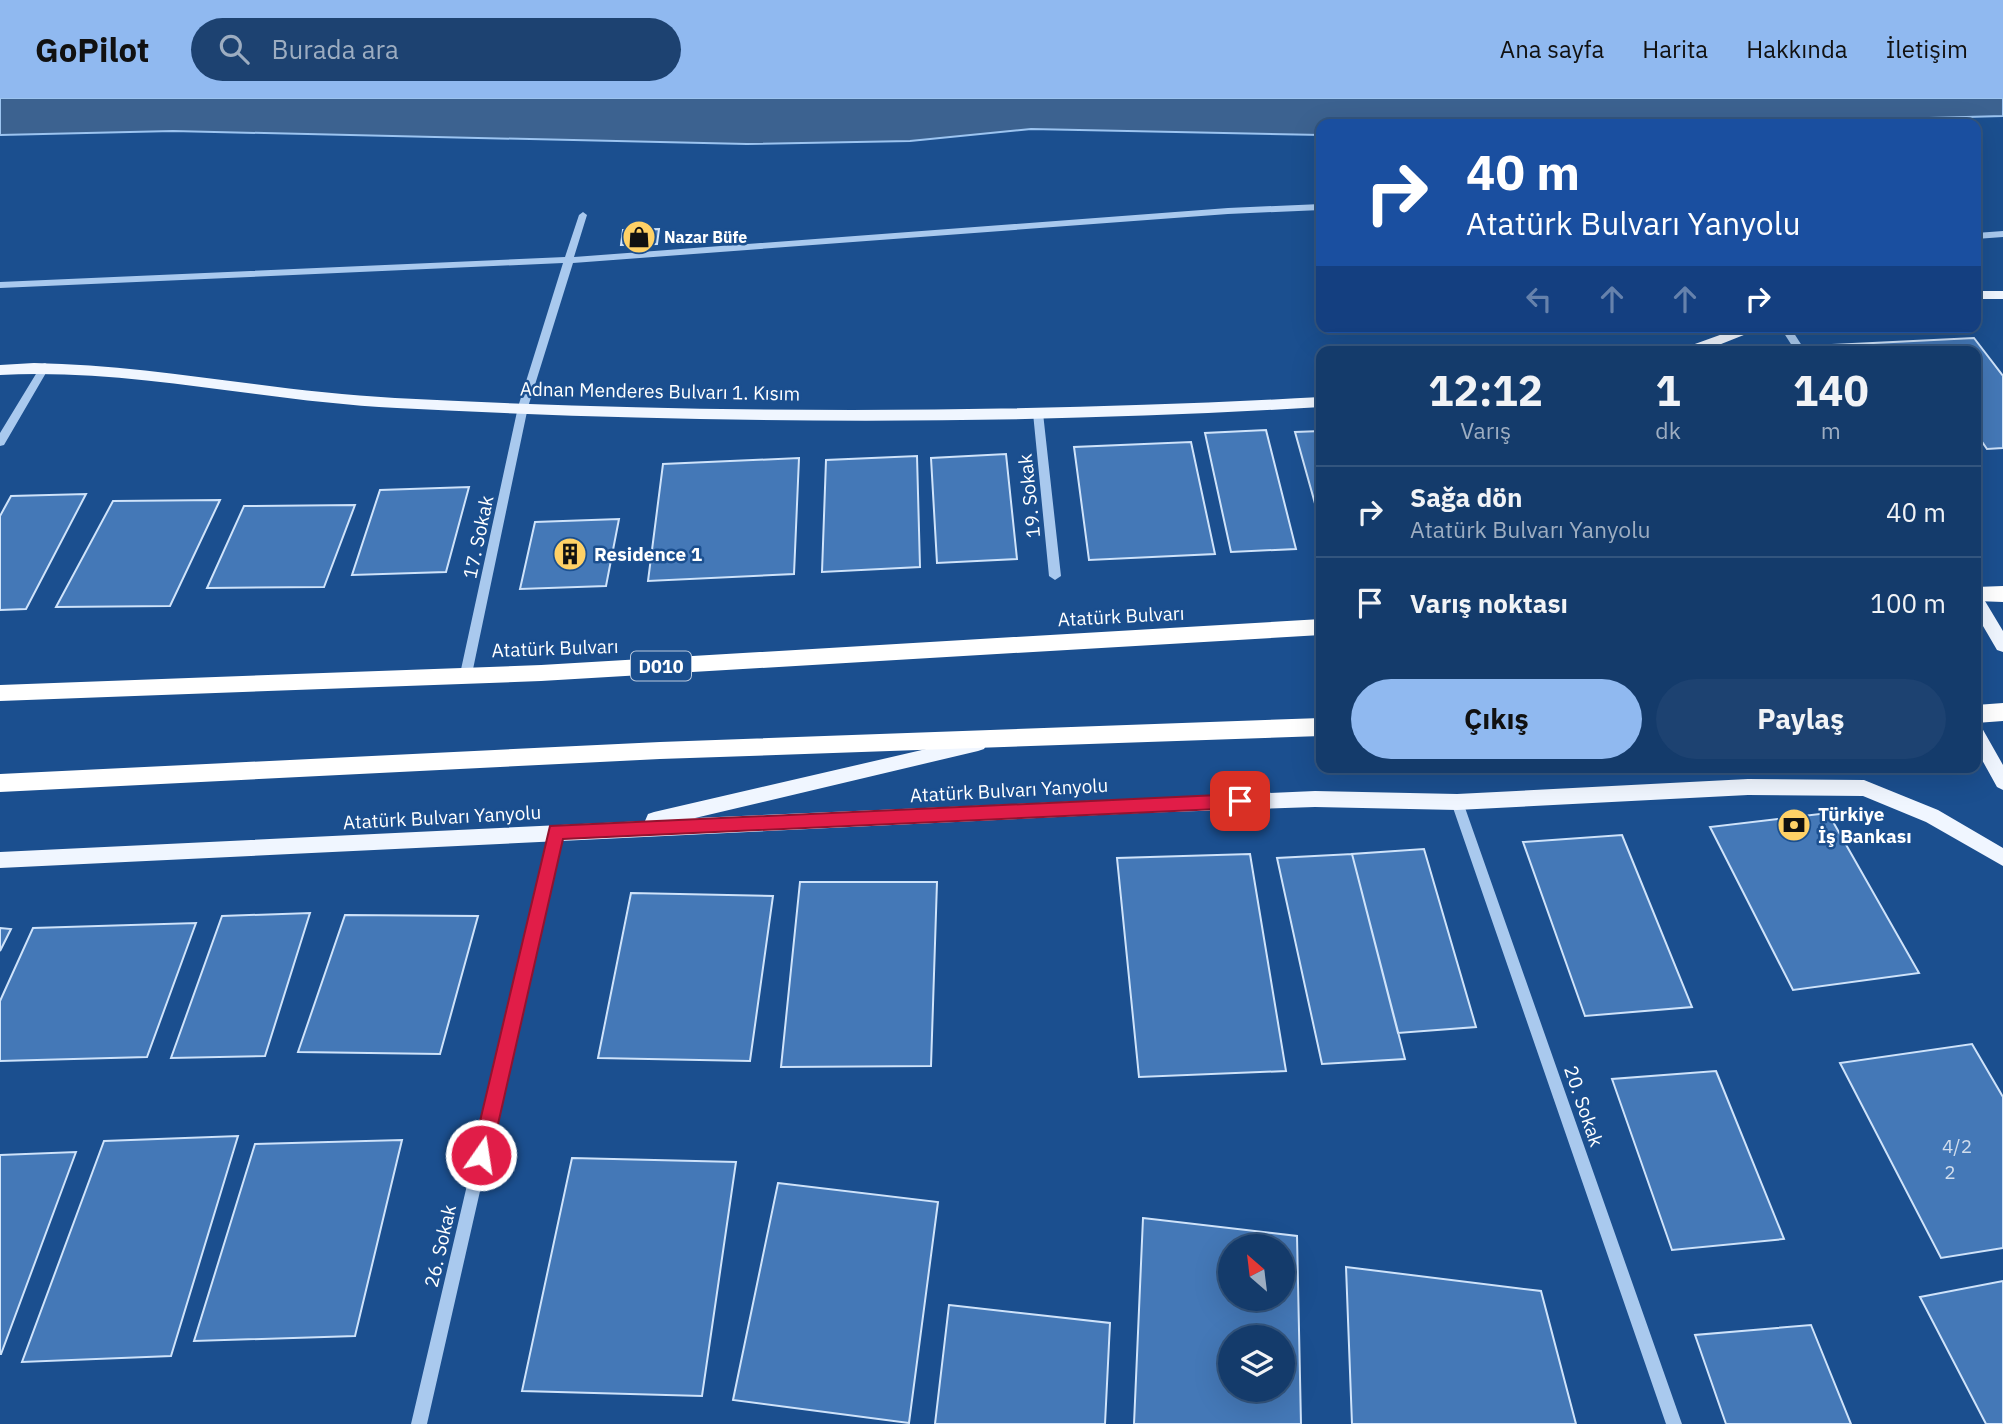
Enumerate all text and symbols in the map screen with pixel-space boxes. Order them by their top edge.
search box [191,18,681,81]
text: GoPilot [35,28,149,71]
icon: search [215,30,253,68]
text: Burada ara [271,32,399,66]
text: Ana sayfa [1500,33,1604,65]
text: Harita [1642,33,1708,65]
text: Hakkında [1746,33,1848,65]
text: İletişim [1886,33,1968,65]
text: 40 m [1466,140,1580,203]
icon: right [1351,147,1442,238]
text: Atatürk Bulvarı Yanyolu [1466,202,1801,244]
shop icon: Nazar Büfe [620,218,658,256]
place label: Nazar Büfe [664,227,747,247]
icon: left [1520,280,1558,318]
icon: ahead [1593,280,1631,318]
icon: ahead [1666,280,1704,318]
icon: right [1739,280,1777,318]
text: 12:12 [1428,363,1543,418]
text: 1 [1655,363,1681,418]
text: 140 [1793,363,1869,418]
street label: Adnan Menderes Bulvarı 1. Kısım [520,377,800,405]
text: Varış [1460,415,1511,445]
text: dk [1655,415,1681,445]
text: m [1821,415,1841,445]
street label: 19. Sokak [1013,453,1045,539]
text: Sağa dön [1410,480,1522,514]
street label: 17. Sokak [458,493,498,581]
icon: right [1351,493,1389,531]
text: 40 m [1886,495,1946,529]
text: Atatürk Bulvarı Yanyolu [1410,514,1650,544]
building icon: Residence 1 [551,535,589,573]
place label: Residence 1 [594,542,703,566]
icon: arrive [1351,584,1389,622]
text: Varış noktası [1410,586,1568,620]
text: 100 m [1870,586,1946,620]
street label: Atatürk Bulvarı [1057,601,1185,631]
street label: Atatürk Bulvarı [491,634,619,662]
road number: D010 [631,652,691,680]
button: Çıkış [1351,679,1642,759]
button: Paylaş [1656,679,1946,759]
pin [1210,771,1270,831]
street label: Atatürk Bulvarı Yanyolu [909,773,1109,807]
icon: arrive [1221,782,1259,820]
street label: Atatürk Bulvarı Yanyolu [342,800,542,834]
place label: Türkiye İş Bankası [1818,802,1912,848]
bank icon: Türkiye İş Bankası [1775,806,1813,844]
street label: 20. Sokak [1559,1062,1609,1150]
position arrow [444,1118,518,1192]
house number: 4/2 [1942,1134,1972,1158]
house number: 2 [1944,1160,1956,1184]
street label: 26. Sokak [419,1202,461,1290]
north arrow [1218,1234,1295,1311]
map controls [1218,1234,1295,1402]
button: layers [1218,1325,1295,1402]

